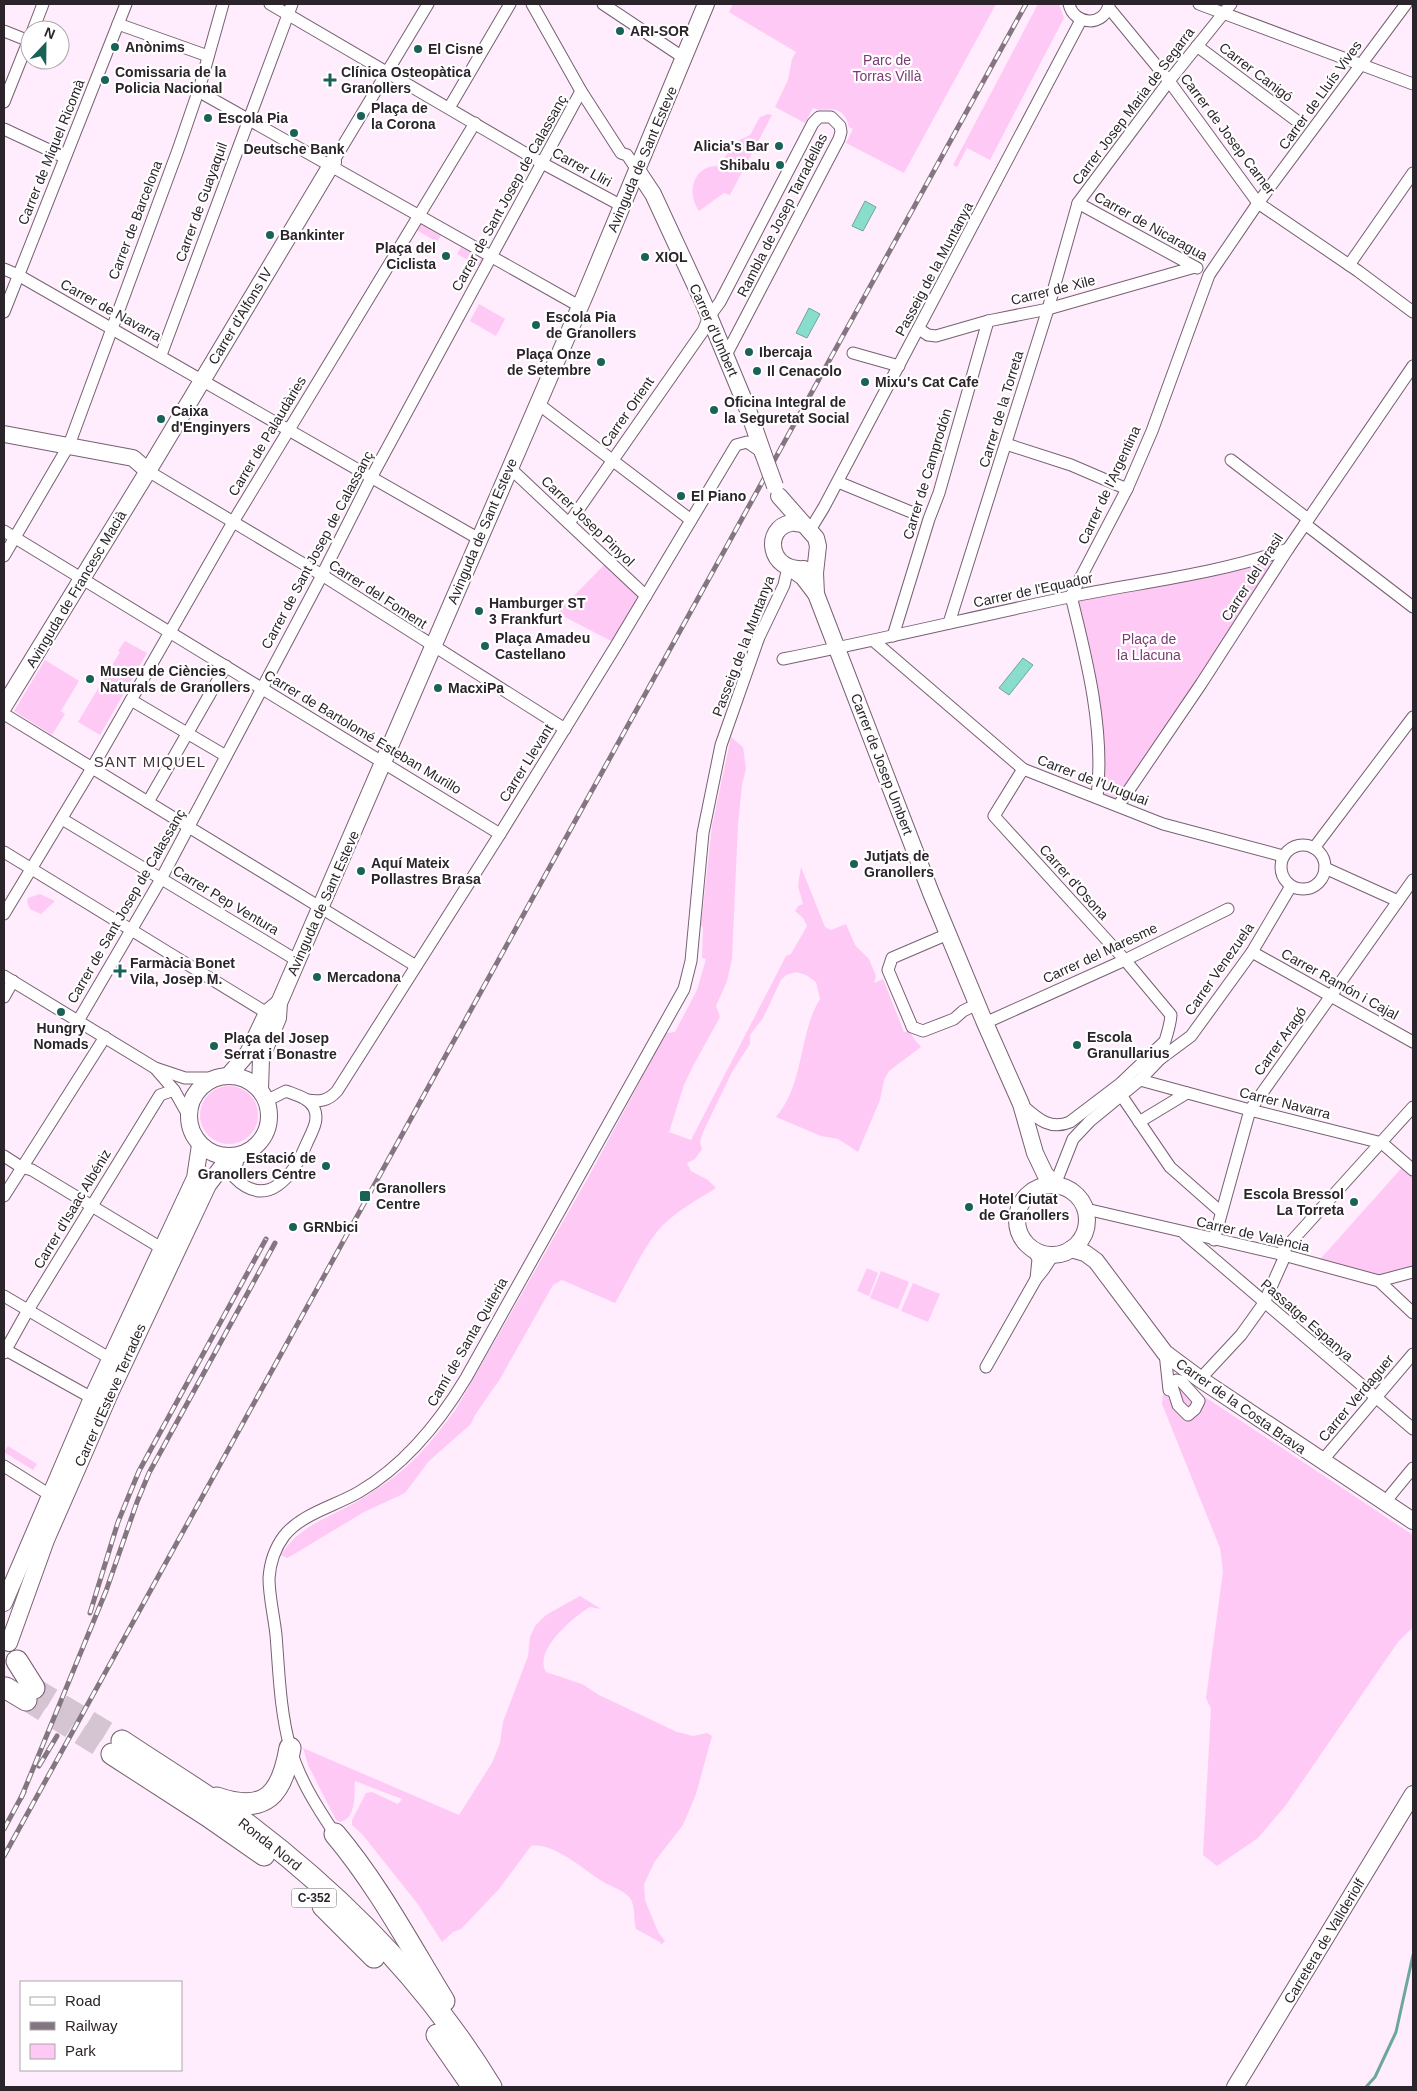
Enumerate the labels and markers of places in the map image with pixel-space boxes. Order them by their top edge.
place label: ARI-SOR [630,23,689,39]
marker: ARI-SOR [614,25,626,37]
place label: Anònims [125,39,185,55]
marker: Anònims [109,41,121,53]
place label: El Cisne [428,41,483,57]
marker: El Cisne [412,43,424,55]
place label: Comissaria de la Policia Nacional [115,64,226,96]
place label: Clínica Osteopàtica Granollers [341,64,471,96]
marker: Clínica Osteopàtica Granollers [323,73,337,87]
marker: Comissaria de la Policia Nacional [99,74,111,86]
place label: Plaça de la Corona [371,100,436,132]
place label: Escola Pia [218,110,288,126]
marker: Plaça de la Corona [355,110,367,122]
marker: Escola Pia [202,112,214,124]
marker: Deutsche Bank [288,127,300,139]
place label: Alicia's Bar [693,138,770,154]
marker: Alicia's Bar [773,140,785,152]
place label: Deutsche Bank [243,141,345,157]
place label: Shibalu [719,157,770,173]
marker: Shibalu [774,159,786,171]
place label: Bankinter [280,227,345,243]
marker: Bankinter [264,229,276,241]
place label: Plaça del Ciclista [375,240,436,272]
place label: XIOL [655,249,688,265]
marker: Plaça del Ciclista [440,250,452,262]
marker: XIOL [639,251,651,263]
place label: Escola Pia de Granollers [546,309,636,341]
marker: Escola Pia de Granollers [530,319,542,331]
place label: Ibercaja [759,344,812,360]
place label: Plaça Onze de Setembre [507,346,591,378]
marker: Ibercaja [743,346,755,358]
marker: Plaça Onze de Setembre [595,356,607,368]
place label: Il Cenacolo [767,363,842,379]
marker: Il Cenacolo [751,365,763,377]
place label: Mixu's Cat Cafe [875,374,979,390]
marker: Mixu's Cat Cafe [859,376,871,388]
place label: Oficina Integral de la Seguretat Social [724,394,849,426]
place label: Caixa d'Enginyers [171,403,251,435]
marker: Oficina Integral de la Seguretat Social [708,404,720,416]
marker: Caixa d'Enginyers [155,413,167,425]
place label: El Piano [691,488,746,504]
marker: El Piano [675,490,687,502]
place label: Hamburger ST 3 Frankfurt [489,595,586,627]
marker: Hamburger ST 3 Frankfurt [473,605,485,617]
place label: Plaça Amadeu Castellano [495,630,590,662]
marker: Plaça Amadeu Castellano [479,640,491,652]
place label: Museu de Ciències Naturals de Granollers [100,663,250,695]
marker: Museu de Ciències Naturals de Granollers [84,673,96,685]
place label: MacxiPa [448,680,504,696]
marker: MacxiPa [432,682,444,694]
place label: Jutjats de Granollers [864,848,934,880]
place label: Aquí Mateix Pollastres Brasa [371,855,481,887]
marker: Jutjats de Granollers [848,858,860,870]
marker: Aquí Mateix Pollastres Brasa [355,865,367,877]
place label: Farmàcia Bonet Vila, Josep M. [130,955,235,987]
marker: Farmàcia Bonet Vila, Josep M. [114,965,126,977]
place label: Mercadona [327,969,401,985]
marker: Mercadona [311,971,323,983]
marker: Hungry Nomads [55,1006,67,1018]
place label: Hungry Nomads [33,1020,89,1052]
place label: Escola Granullarius [1087,1029,1170,1061]
place label: Plaça del Josep Serrat i Bonastre [224,1030,337,1062]
marker: Escola Granullarius [1071,1039,1083,1051]
marker: Plaça del Josep Serrat i Bonastre [208,1040,220,1052]
place label: Estació de Granollers Centre [198,1150,316,1182]
marker: Estació de Granollers Centre [320,1160,332,1172]
place label: Granollers Centre [376,1180,446,1212]
place label: Escola Bressol La Torreta [1244,1186,1344,1218]
marker: Granollers Centre [358,1189,372,1203]
place label: Hotel Ciutat de Granollers [979,1191,1069,1223]
marker: Escola Bressol La Torreta [1348,1196,1360,1208]
marker: Hotel Ciutat de Granollers [963,1201,975,1213]
place label: GRNbici [303,1219,358,1235]
marker: GRNbici [287,1221,299,1233]

